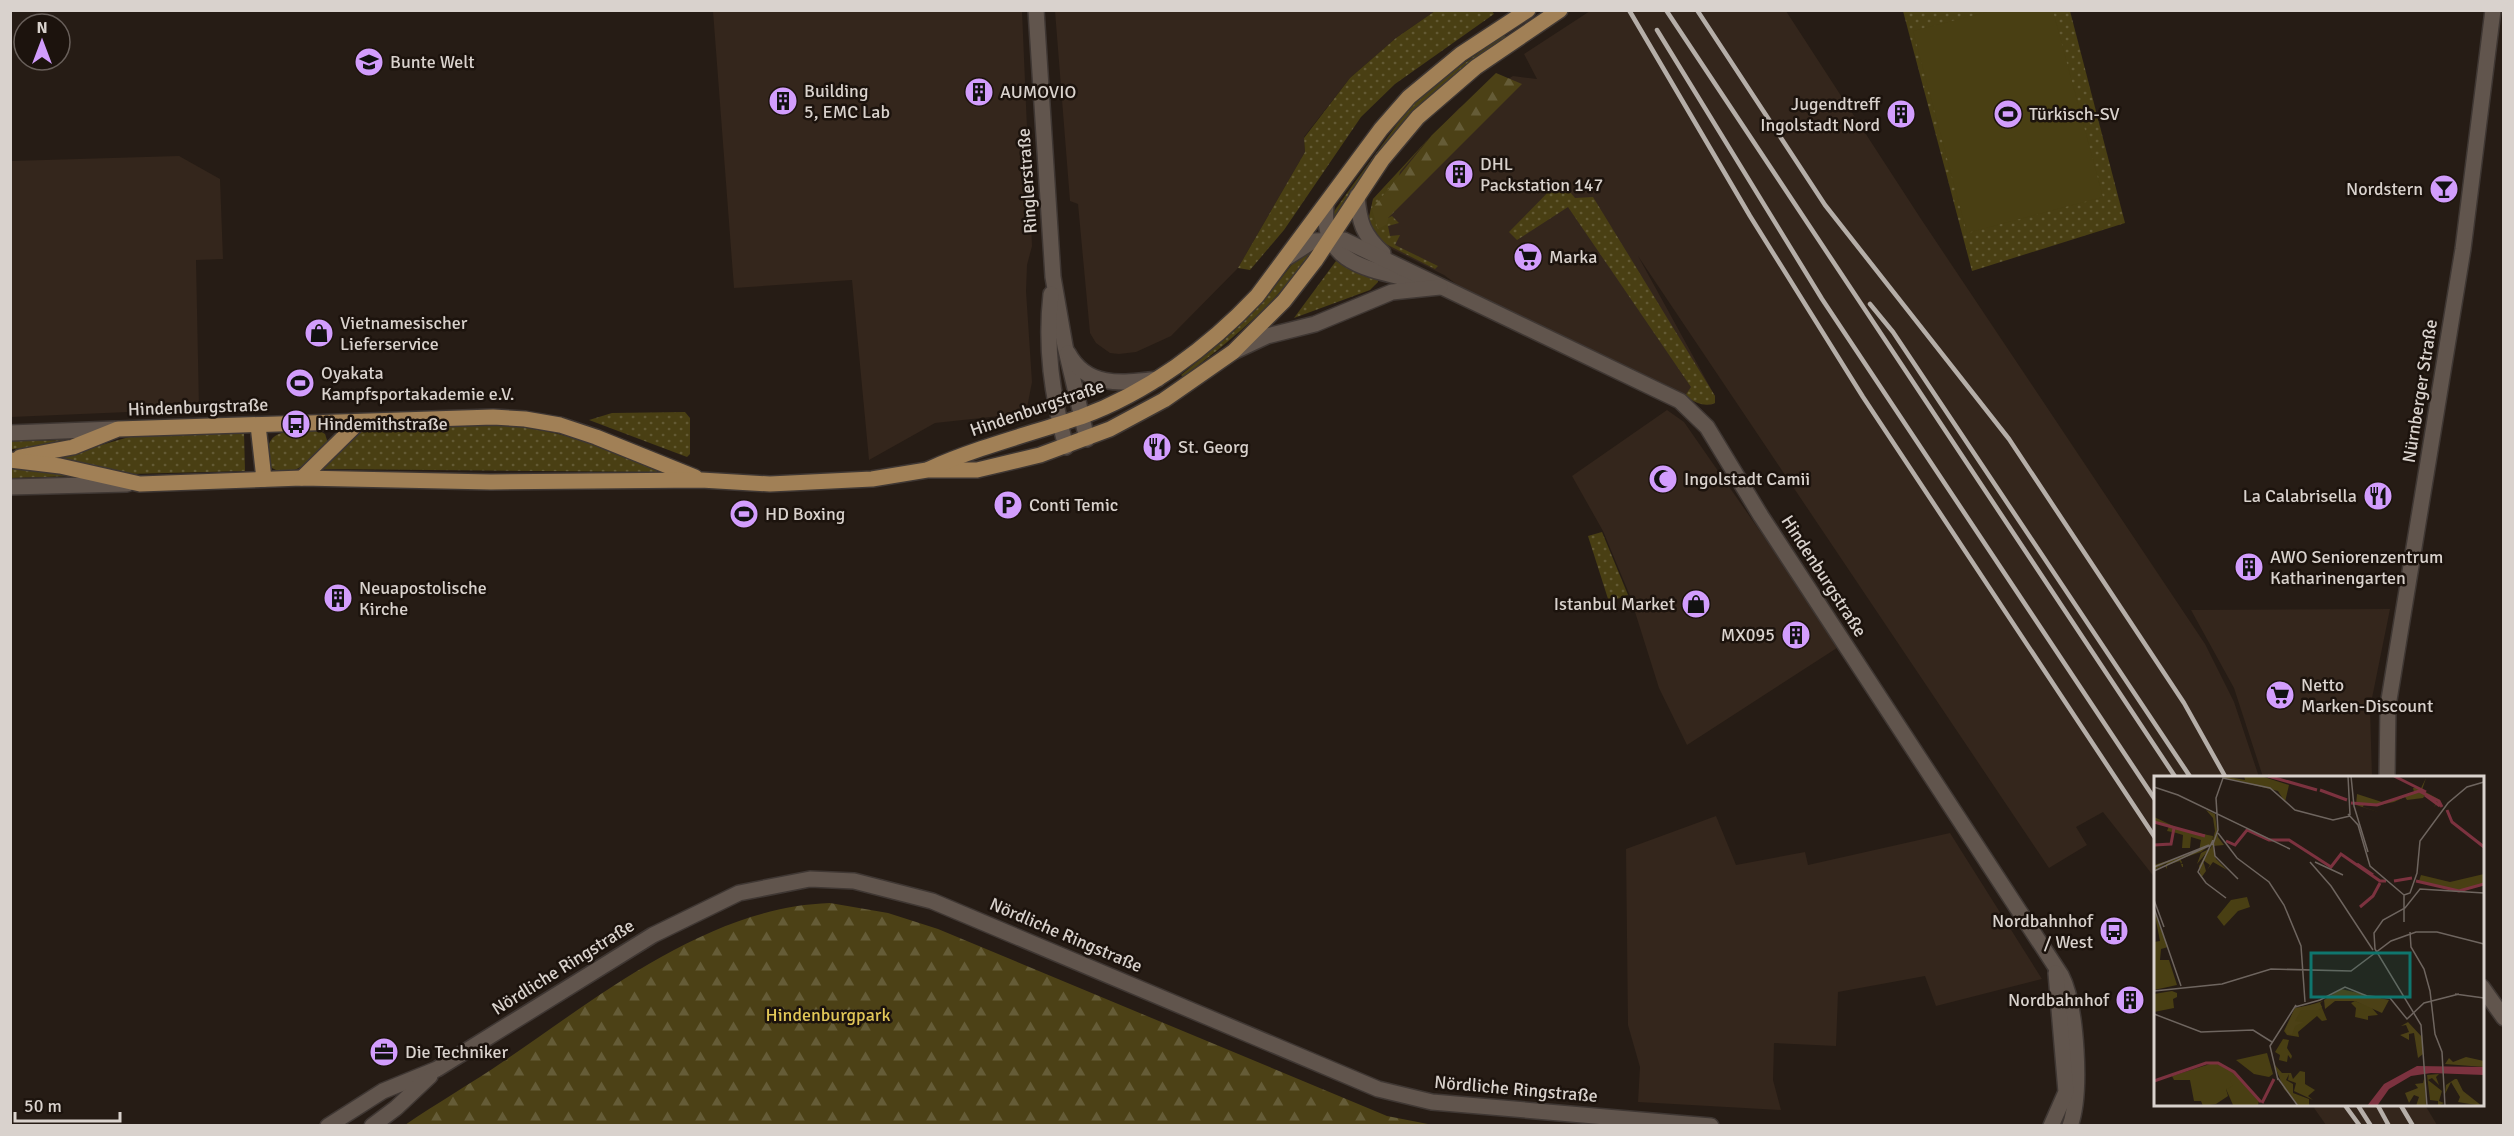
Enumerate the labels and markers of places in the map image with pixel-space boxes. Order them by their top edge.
school or university icon: Bunte Welt [353,46,385,78]
place label: Bunte Welt [390,51,475,73]
building icon: AUMOVIO [963,76,995,108]
place label: Building 5, EMC Lab [804,80,890,123]
place label: AUMOVIO [1000,81,1076,103]
building icon: Building 5, EMC Lab [767,85,799,117]
place label: Jugendtreff Ingolstadt Nord [1760,93,1881,136]
building icon: Jugendtreff Ingolstadt Nord [1885,98,1917,130]
sports icon: Türkisch-SV [1992,98,2024,130]
place label: Türkisch-SV [2029,103,2120,125]
place label: DHL Packstation 147 [1480,153,1603,196]
building icon: DHL Packstation 147 [1443,158,1475,190]
bar icon: Nordstern [2428,173,2460,205]
place label: Nordstern [2346,178,2423,200]
supermarket icon: Marka [1512,241,1544,273]
place label: Marka [1549,246,1597,268]
place label: Vietnamesischer Lieferservice [340,312,468,355]
shop icon: Vietnamesischer Lieferservice [303,317,335,349]
place label: Oyakata Kampfsportakademie e.V. [321,362,514,405]
sports icon: Oyakata Kampfsportakademie e.V. [284,367,316,399]
bus stop icon: Hindemithstraße [280,408,312,440]
place label: Hindemithstraße [317,413,448,435]
restaurant icon: St. Georg [1141,431,1173,463]
place label: St. Georg [1178,436,1249,458]
mosque icon: Ingolstadt Camii [1647,463,1679,495]
place label: Ingolstadt Camii [1684,468,1810,490]
restaurant icon: La Calabrisella [2362,480,2394,512]
place label: La Calabrisella [2243,485,2357,507]
parking icon: Conti Temic [992,489,1024,521]
place label: Conti Temic [1029,494,1118,516]
sports icon: HD Boxing [728,498,760,530]
place label: HD Boxing [765,503,845,525]
place label: AWO Seniorenzentrum Katharinengarten [2270,546,2443,589]
building icon: AWO Seniorenzentrum Katharinengarten [2233,551,2265,583]
place label: Neuapostolische Kirche [359,577,487,620]
building icon: Neuapostolische Kirche [322,582,354,614]
shop icon: Istanbul Market [1680,588,1712,620]
place label: Istanbul Market [1554,593,1675,615]
building icon: MX095 [1780,619,1812,651]
place label: MX095 [1721,624,1775,646]
place label: Netto Marken-Discount [2301,674,2433,717]
supermarket icon: Netto Marken-Discount [2264,679,2296,711]
place label: Nordbahnhof / West [1992,910,2094,953]
bus stop icon: Nordbahnhof / West [2098,915,2130,947]
building icon: Nordbahnhof [2114,984,2146,1016]
place label: Nordbahnhof [2008,989,2110,1011]
office icon: Die Techniker [368,1036,400,1068]
place label: Die Techniker [405,1041,509,1063]

